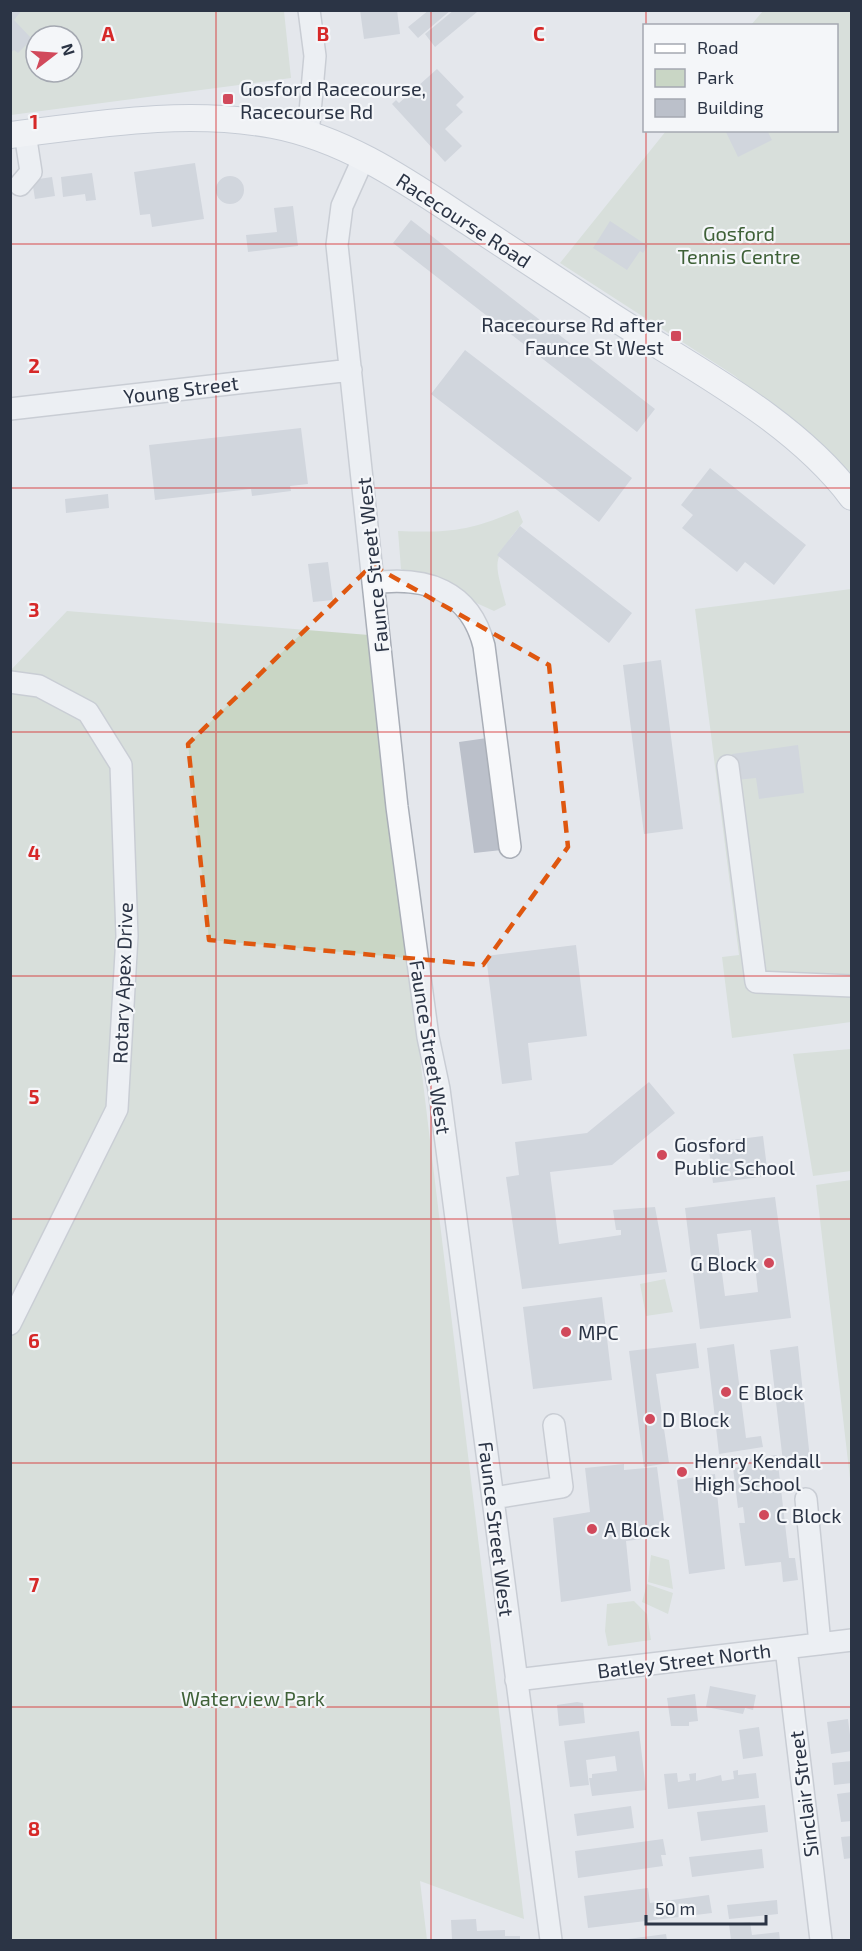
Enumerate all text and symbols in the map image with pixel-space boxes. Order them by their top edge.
text: A [101,21,115,45]
text: B [317,21,329,45]
text: C [533,21,545,45]
north arrow [24,24,84,84]
legend [643,24,838,132]
text: Road [697,36,738,58]
text: N [58,41,80,58]
text: Park [697,66,734,88]
place label: Gosford Racecourse, Racecourse Rd [240,76,426,123]
marker: Gosford Racecourse, Racecourse Rd [221,92,235,106]
text: Building [697,96,764,118]
text: 1 [30,109,38,133]
street label: Racecourse Road [392,168,536,272]
park label: Gosford Tennis Centre [678,221,800,268]
place label: Racecourse Rd after Faunce St West [481,312,664,359]
marker: Racecourse Rd after Faunce St West [669,329,683,343]
text: 2 [28,353,40,377]
street label: Young Street [122,370,240,408]
street label: Faunce Street West [351,476,393,654]
text: 3 [28,597,40,621]
text: 4 [28,840,41,864]
street label: Rotary Apex Drive [107,902,137,1064]
street label: Faunce Street West [405,958,457,1136]
text: 5 [28,1084,40,1108]
place label: Gosford Public School [674,1132,795,1179]
marker: Gosford Public School [655,1148,669,1162]
place label: G Block [690,1251,757,1275]
marker: G Block [762,1256,776,1270]
place label: MPC [578,1320,619,1344]
marker: MPC [559,1325,573,1339]
text: 6 [28,1328,40,1352]
place label: E Block [738,1380,803,1404]
marker: E Block [719,1385,733,1399]
place label: D Block [662,1407,729,1431]
marker: D Block [643,1412,657,1426]
street label: Faunce Street West [474,1440,520,1618]
place label: Henry Kendall High School [694,1448,821,1495]
marker: Henry Kendall High School [675,1465,689,1479]
place label: C Block [776,1503,842,1527]
marker: C Block [757,1508,771,1522]
place label: A Block [604,1517,670,1541]
marker: A Block [585,1522,599,1536]
text: 7 [29,1572,40,1596]
street label: Batley Street North [596,1637,772,1683]
park label: Waterview Park [181,1686,325,1710]
street label: Sinclair Street [783,1729,823,1859]
text: 8 [28,1816,40,1840]
scale bar [646,1888,766,1926]
text: 50 m [655,1897,695,1919]

